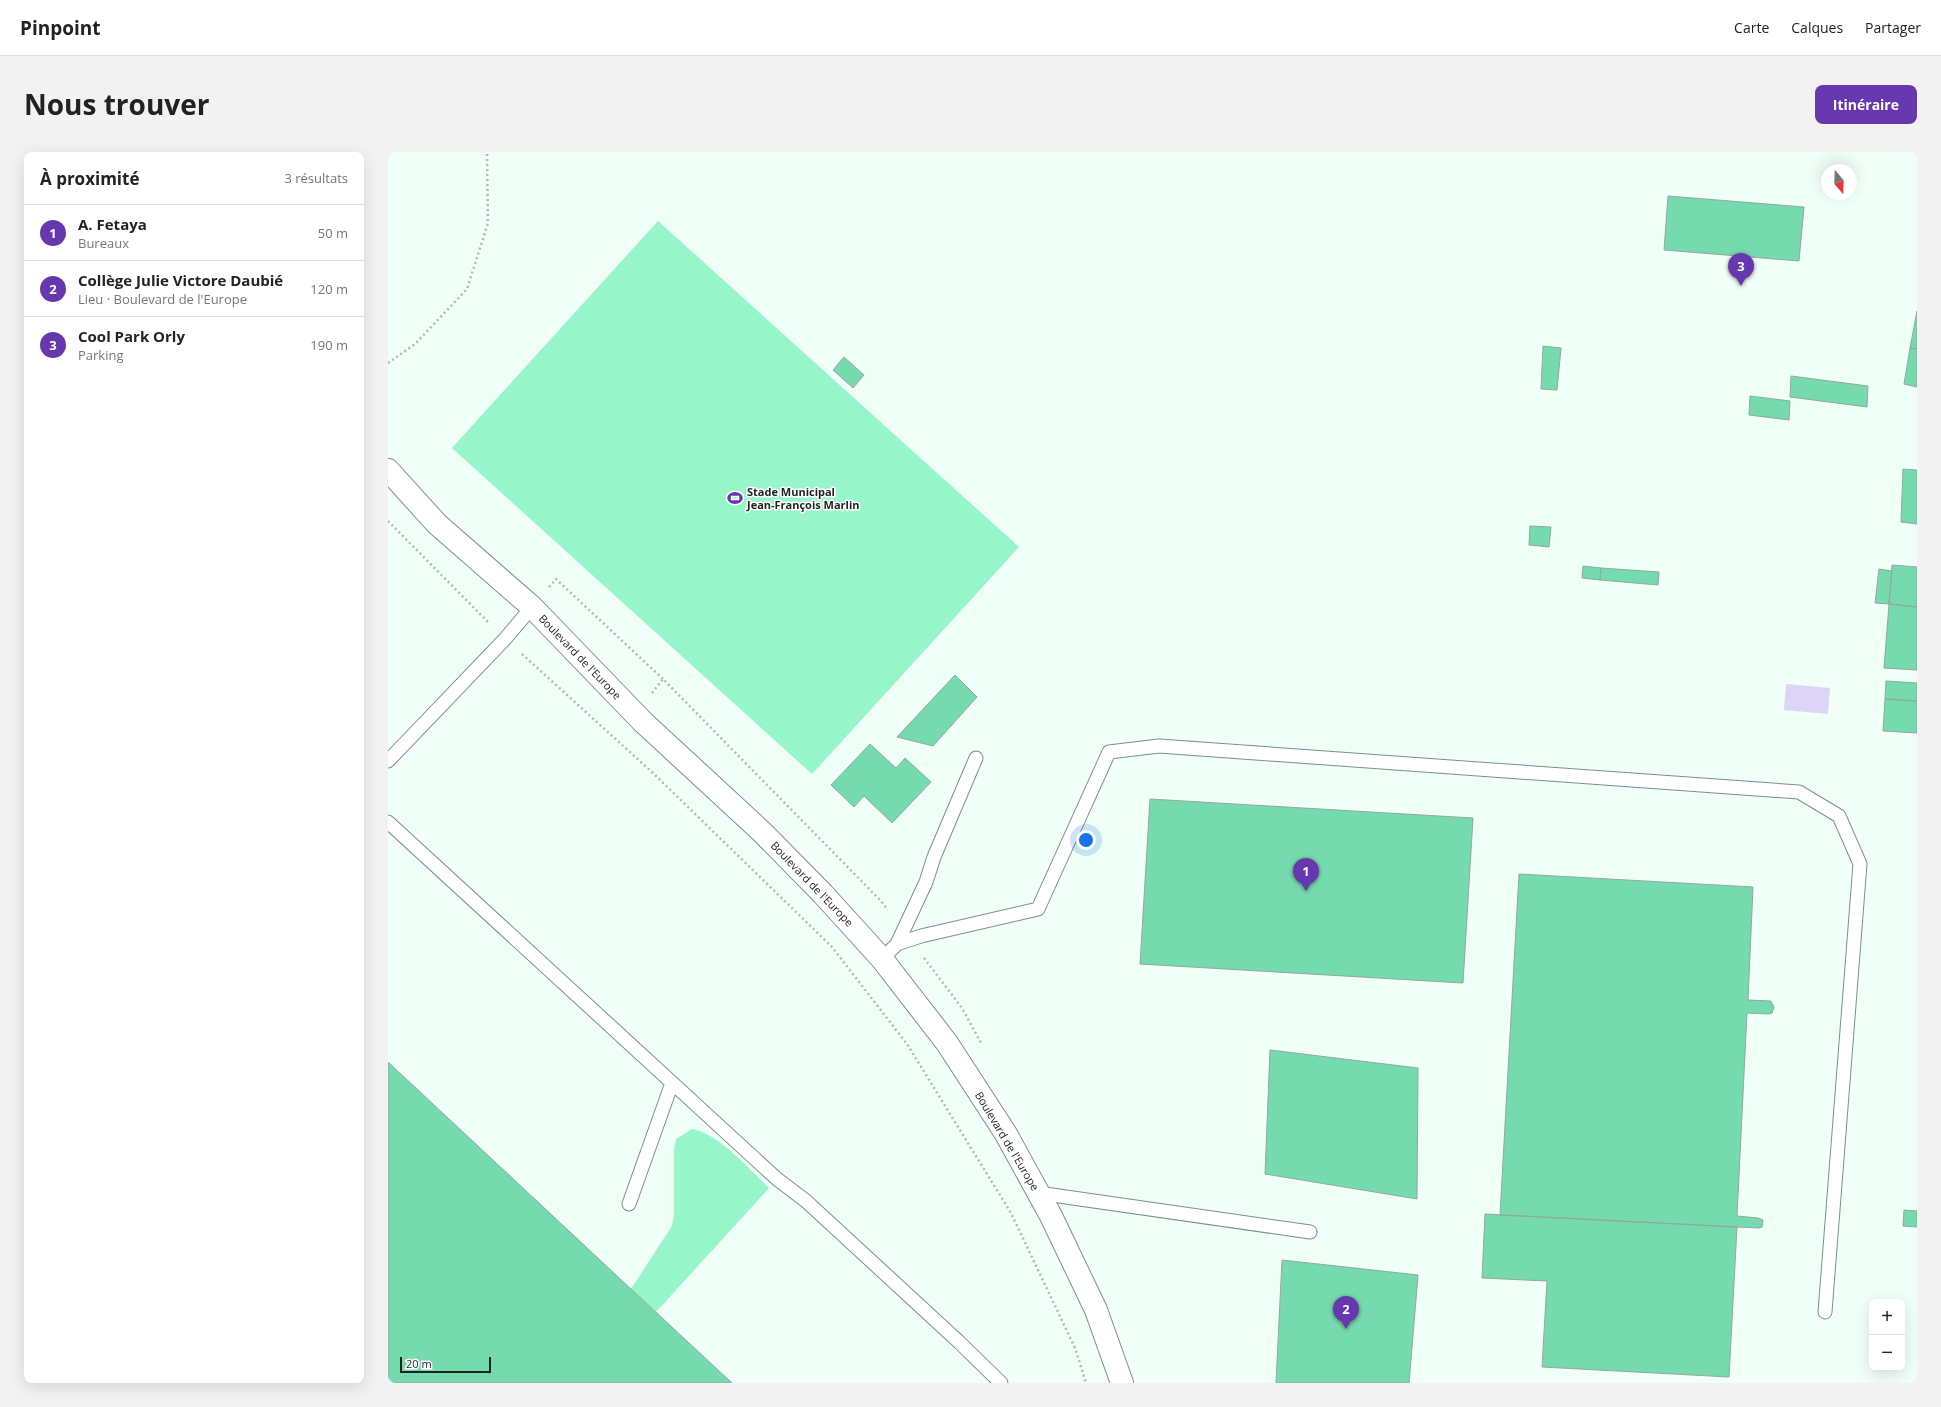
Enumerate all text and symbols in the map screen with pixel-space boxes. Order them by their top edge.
text: Pinpoint [20,15,101,41]
text: Carte [1734,18,1769,37]
text: Calques [1791,18,1843,37]
text: Partager [1865,18,1921,37]
text: Nous trouver [24,85,210,123]
button: Itinéraire [1815,85,1917,124]
north arrow [1821,164,1857,200]
text: À proximité [40,167,139,190]
text: 3 résultats [284,169,348,187]
text: A. Fetaya [78,214,147,234]
text: 1 [49,224,57,242]
text: 50 m [318,224,348,242]
text: Bureaux [78,234,129,252]
pin: 3 [1728,253,1754,286]
text: Collège Julie Victore Daubié [78,270,283,290]
text: 2 [49,280,57,298]
text: 120 m [310,280,348,298]
text: Lieu · Boulevard de l'Europe [78,290,247,308]
text: Cool Park Orly [78,326,185,346]
text: 3 [49,336,57,354]
text: 190 m [310,336,348,354]
text: Parking [78,346,124,364]
place label: Stade Municipal Jean-François Marlin [746,484,860,512]
sports icon: Stade Municipal Jean-François Marlin [726,489,744,507]
street label: Boulevard de l'Europe [536,611,625,702]
your location [1076,830,1096,850]
street label: Boulevard de l'Europe [768,838,857,929]
pin: 1 [1293,858,1319,891]
street label: Boulevard de l'Europe [972,1088,1043,1193]
pin: 2 [1333,1296,1359,1329]
map controls [1869,1299,1905,1371]
button: + [1869,1299,1905,1335]
button: − [1869,1335,1905,1371]
scale bar [400,1355,491,1374]
text: 20 m [406,1356,432,1371]

